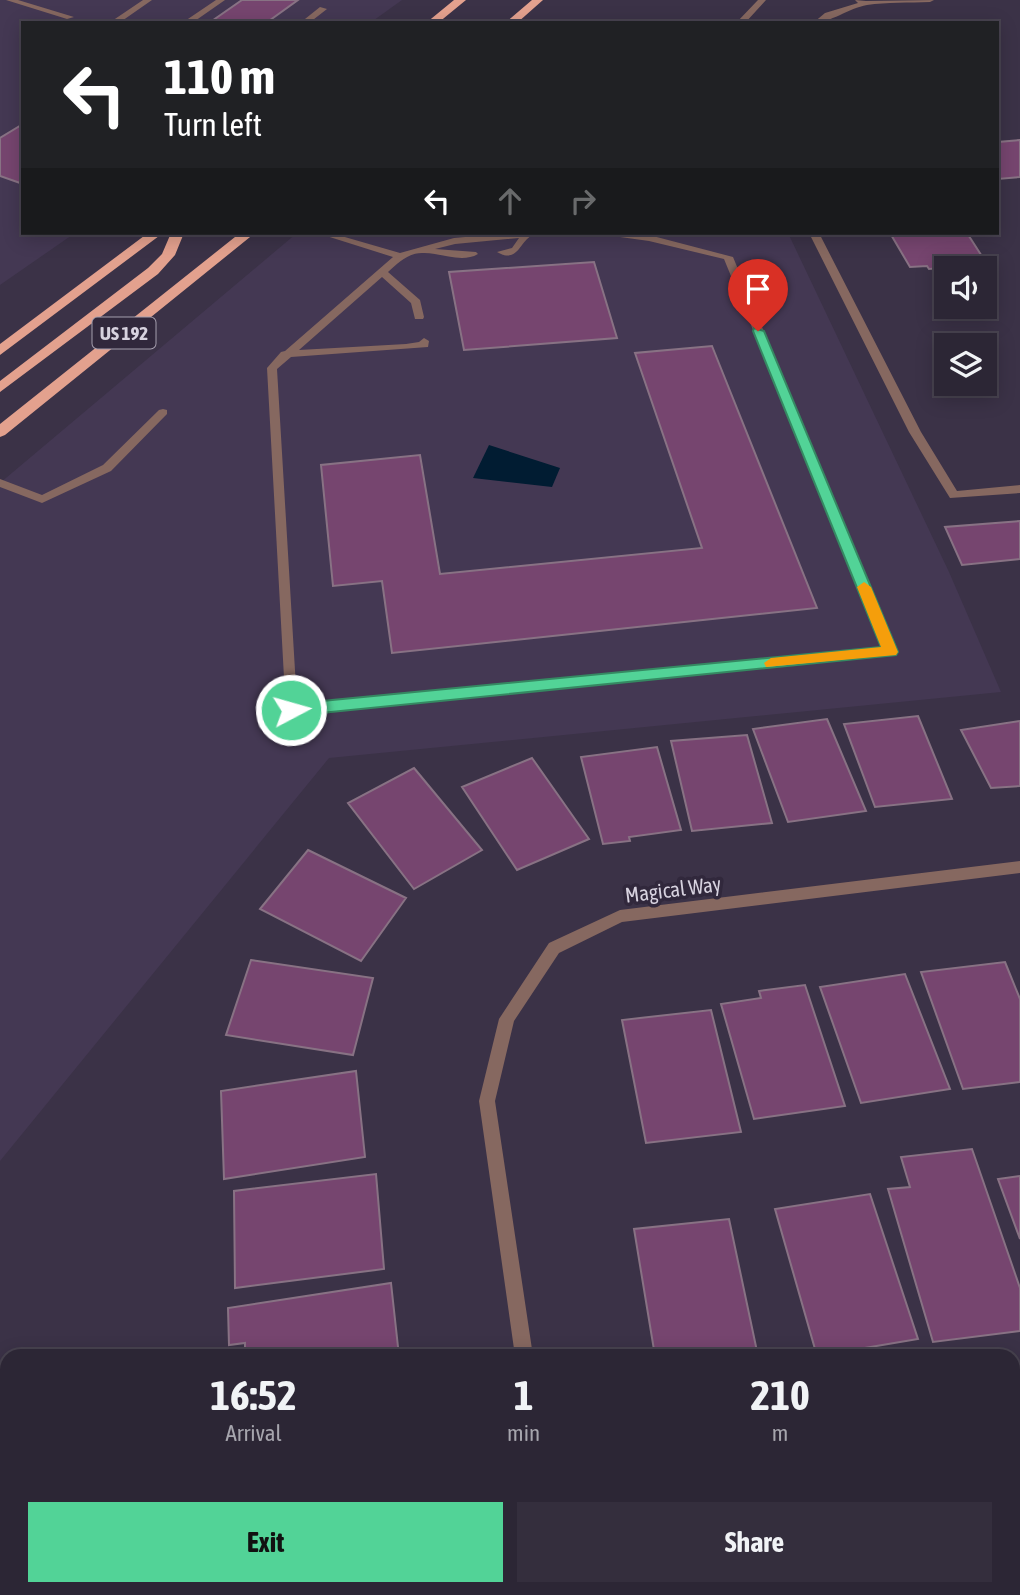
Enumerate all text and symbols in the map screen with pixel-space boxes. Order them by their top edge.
text: 110 m [164,48,275,104]
icon: left [49,49,140,140]
text: Turn left [164,106,262,143]
icon: left [418,182,456,220]
icon: ahead [491,182,529,220]
icon: right [564,182,602,220]
map controls [934,256,997,396]
button: sound [934,256,997,319]
pin [728,259,788,331]
icon: arrive [739,270,777,308]
road number: US 192 [92,318,156,348]
button: layers [934,333,997,396]
position arrow [254,673,328,747]
street label: Magical Way [624,871,723,907]
text: 16:52 [210,1371,297,1419]
text: 1 [514,1371,533,1419]
text: 210 [750,1371,810,1419]
text: Arrival [225,1420,282,1446]
text: min [507,1420,540,1446]
text: m [772,1420,788,1446]
button: Exit [28,1502,503,1582]
button: Share [517,1502,992,1582]

